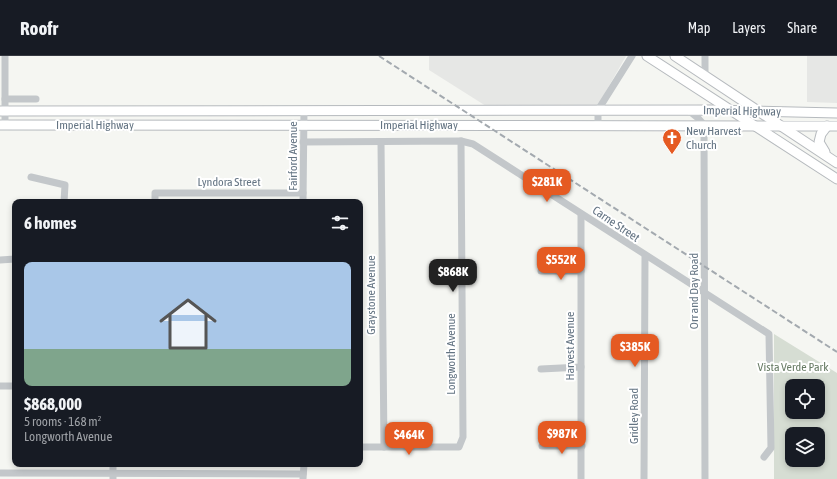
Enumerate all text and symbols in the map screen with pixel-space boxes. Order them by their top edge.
text: Roofr [20,17,58,39]
text: Map [688,20,710,36]
text: Layers [732,20,765,36]
text: Share [787,20,817,36]
street label: Imperial Highway [703,103,781,119]
street label: Imperial Highway [56,118,134,132]
street label: Imperial Highway [380,118,458,132]
street label: Fairford Avenue [286,121,300,191]
place label: New Harvest Church [686,124,742,152]
church icon: New Harvest Church [661,127,683,155]
pin: $281K [519,169,575,203]
text: $281K [532,174,562,189]
street label: Lyndora Street [197,175,261,189]
street label: Carne Street [590,203,643,245]
icon: filters [329,212,351,234]
text: 6 homes [24,213,77,233]
pin: $552K [533,247,589,281]
text: $552K [546,252,576,267]
street label: Orr and Day Road [687,253,701,329]
street label: Graystone Avenue [364,255,378,335]
pin: $868K [425,259,481,293]
text: $868K [438,264,468,279]
icon: home [152,288,224,360]
street label: Harvest Avenue [563,312,577,380]
street label: Longworth Avenue [444,313,458,395]
pin: $385K [607,334,663,368]
text: $385K [620,339,650,354]
park label: Vista Verde Park [758,360,829,374]
map controls [785,379,825,467]
button: locate [785,379,825,419]
street label: Gridley Road [627,388,641,444]
text: $868,000 [24,394,82,414]
text: 5 rooms · 168 m² [24,414,101,429]
pin: $987K [534,421,590,455]
pin: $464K [381,422,437,456]
text: $987K [547,426,577,441]
text: $464K [394,427,424,442]
button: layers [785,427,825,467]
text: Longworth Avenue [24,429,112,444]

